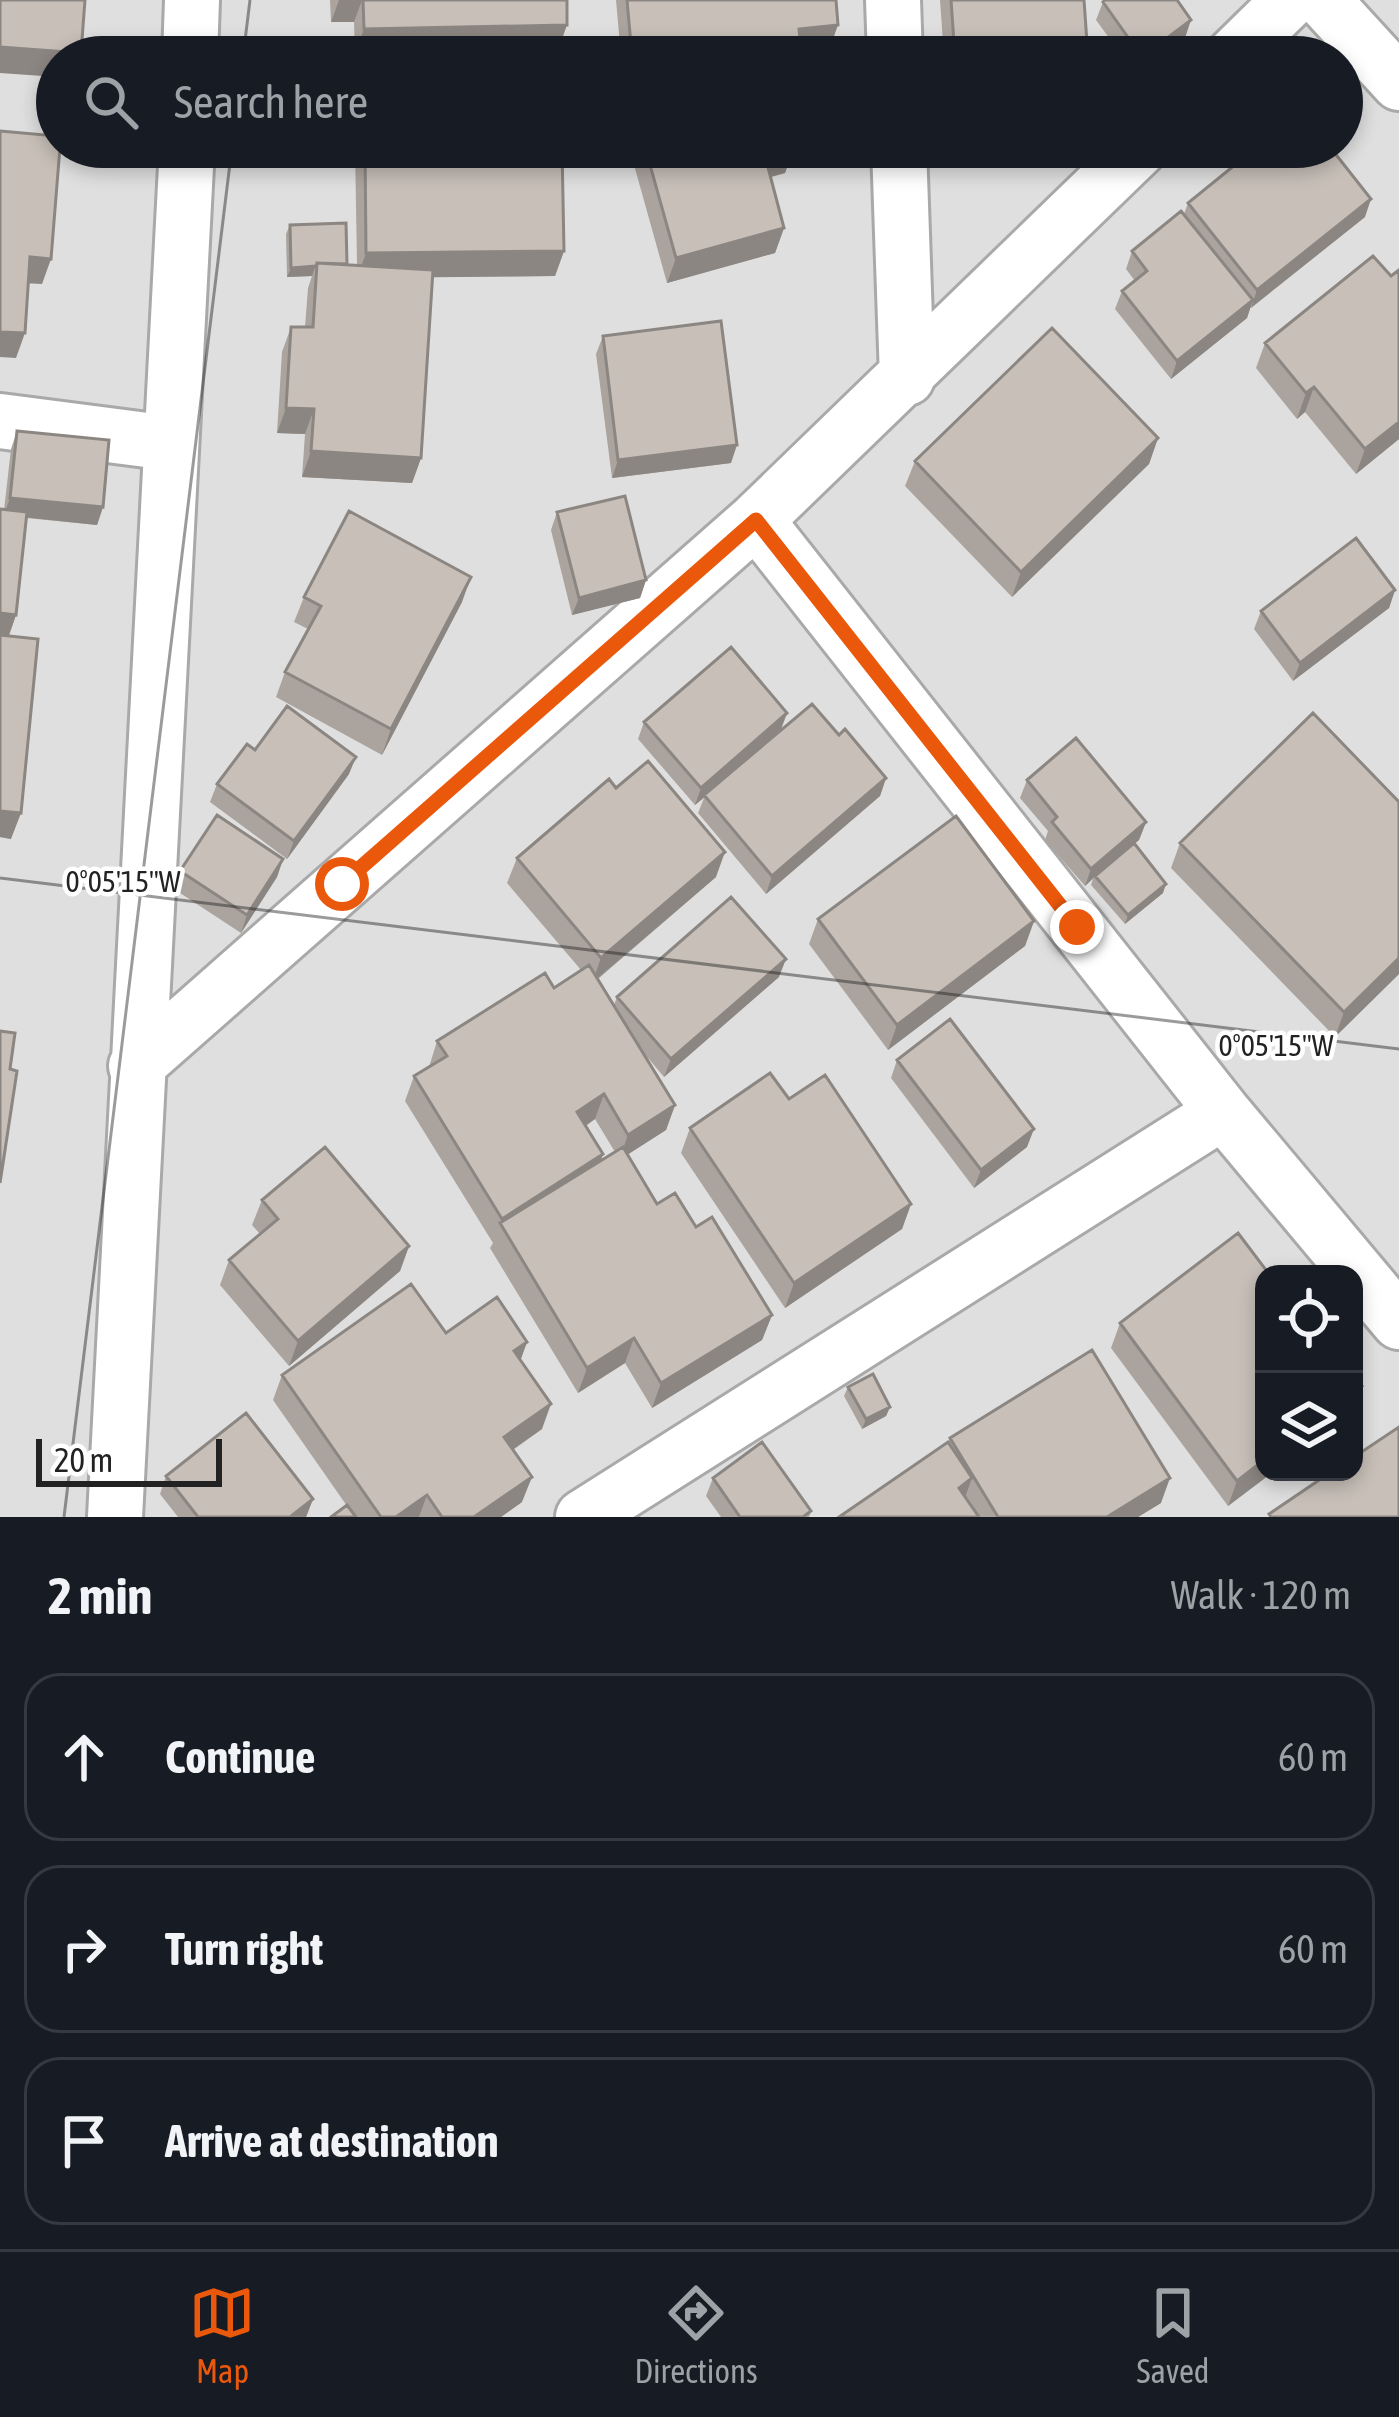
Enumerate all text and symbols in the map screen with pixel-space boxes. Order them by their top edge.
search box [36,36,1363,168]
icon: search [78,69,144,135]
text: Search here [174,76,368,128]
route start [315,857,369,911]
text: 0°05'15"W [65,864,181,898]
route end [1050,900,1104,954]
text: 0°05'15"W [1218,1028,1334,1062]
map controls [1255,1265,1363,1481]
button: locate [1255,1265,1363,1373]
button: layers [1255,1373,1363,1481]
scale bar [36,1433,222,1486]
text: 20 m [54,1441,113,1479]
text: 2 min [48,1566,152,1625]
text: Walk · 120 m [1171,1573,1351,1617]
icon: ahead [51,1724,117,1790]
text: Continue [165,1731,316,1783]
text: 60 m [1278,1735,1348,1779]
icon: right [51,1916,117,1982]
text: Turn right [165,1923,323,1975]
text: 60 m [1278,1927,1348,1971]
icon: arrive [51,2108,117,2174]
text: Arrive at destination [165,2115,499,2167]
tab: Map [189,2280,255,2390]
tab: Directions [634,2280,758,2390]
tab: Saved [1137,2280,1209,2390]

